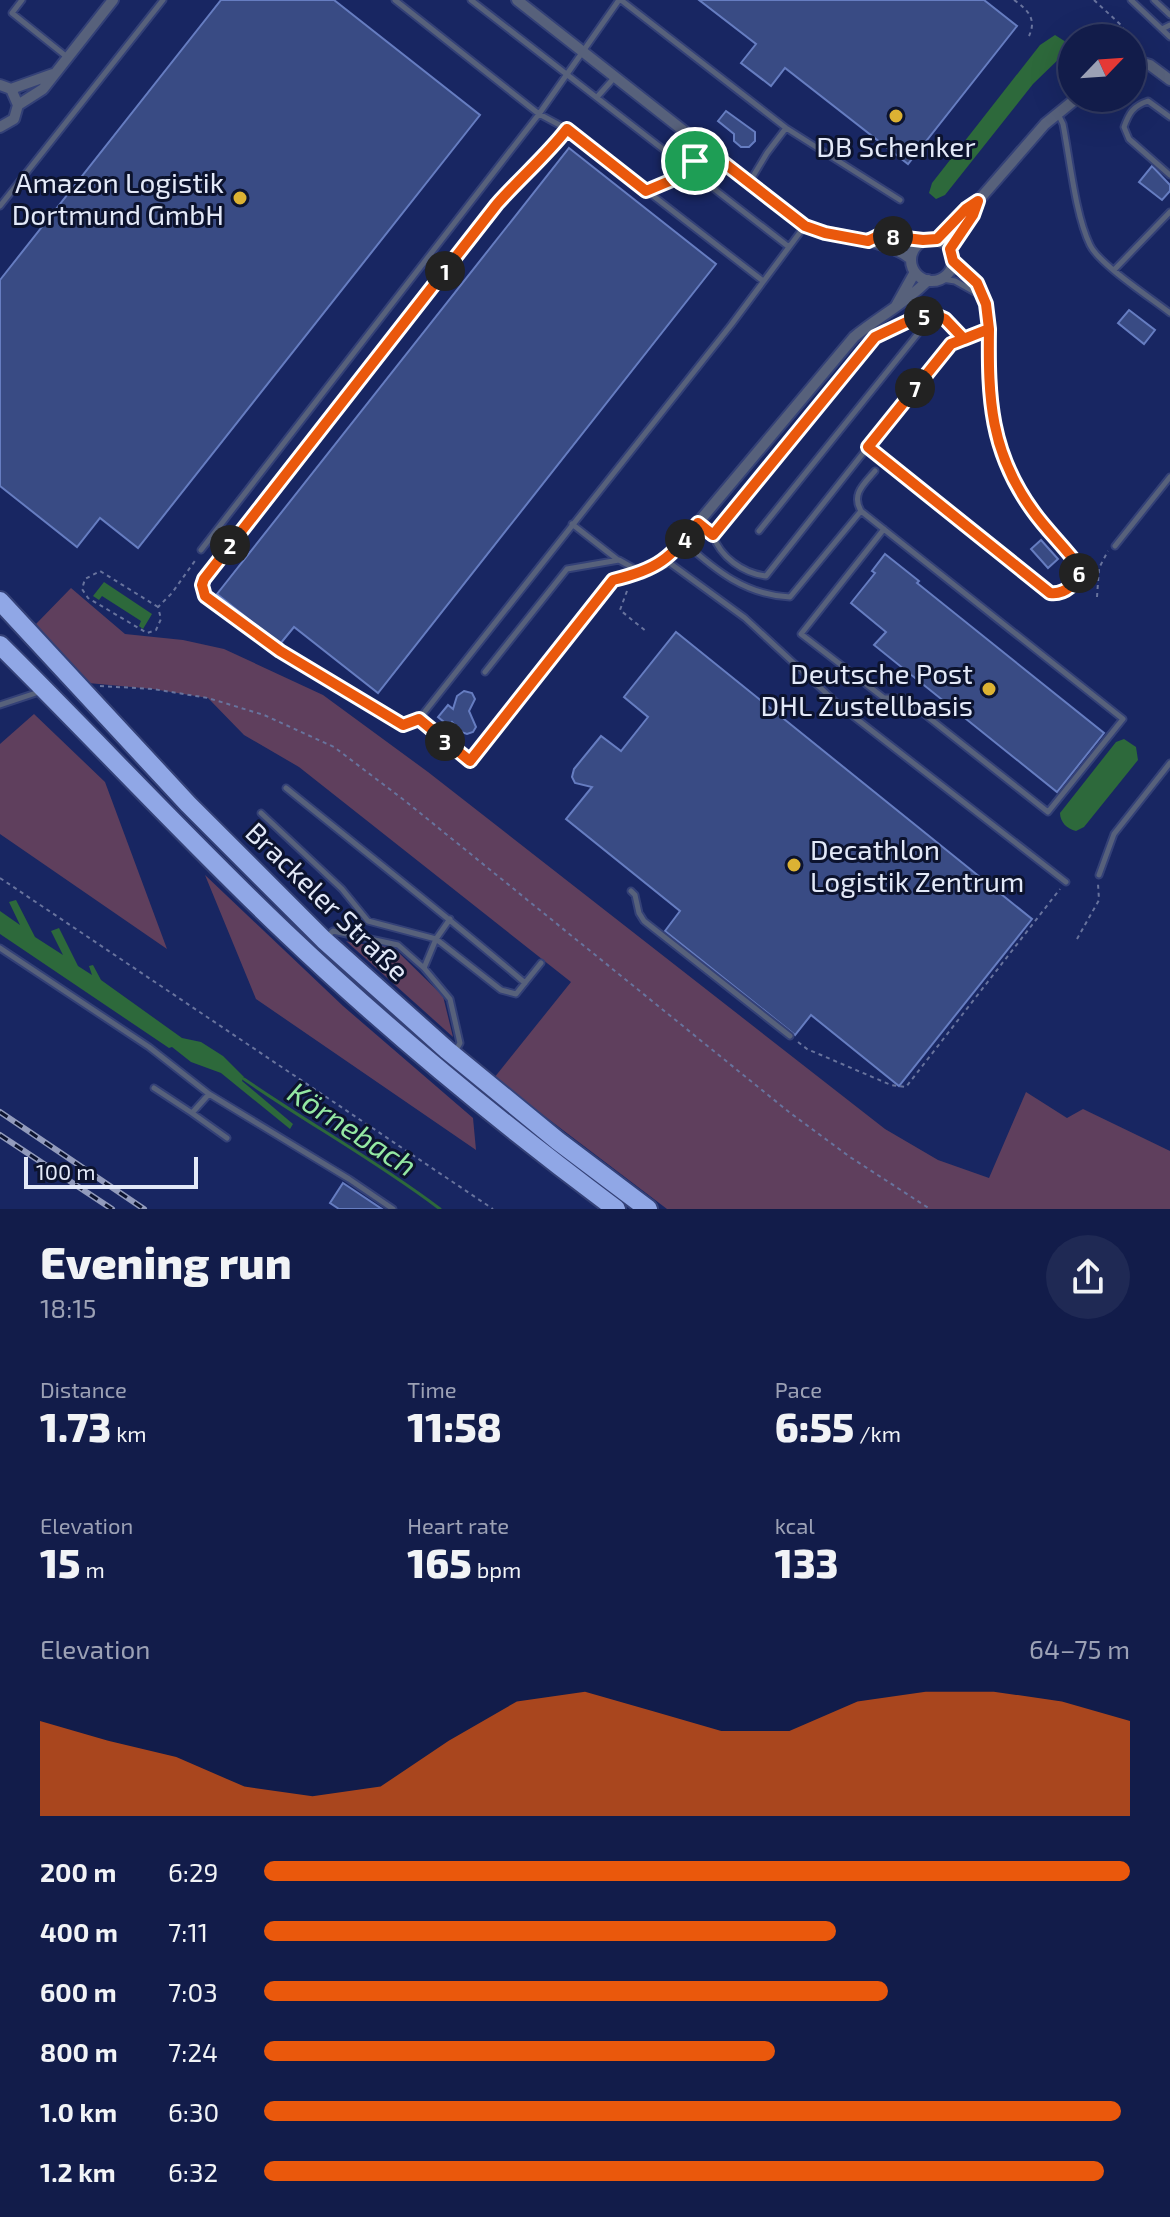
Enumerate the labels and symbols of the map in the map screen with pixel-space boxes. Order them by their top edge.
north arrow [1058,24,1146,112]
marker: DB Schenker [887,107,905,125]
pin [661,127,729,195]
place label: DB Schenker [816,129,976,163]
place label: Amazon Logistik Dortmund GmbH [12,165,224,231]
marker: Amazon Logistik Dortmund GmbH [231,189,249,207]
pin: 8 [873,216,913,256]
pin: 1 [425,251,465,291]
pin: 5 [904,296,944,336]
pin: 7 [895,368,935,408]
pin: 4 [665,519,705,559]
pin: 2 [210,525,250,565]
pin: 6 [1059,553,1099,593]
place label: Deutsche Post DHL Zustellbasis [761,656,973,722]
marker: Deutsche Post DHL Zustellbasis [980,680,998,698]
pin: 3 [425,721,465,761]
street label: Brackeler Straße [239,815,417,987]
place label: Decathlon Logistik Zentrum [810,832,1024,898]
marker: Decathlon Logistik Zentrum [785,856,803,874]
water label: Körnebach [282,1073,424,1183]
scale bar [24,1153,198,1189]

